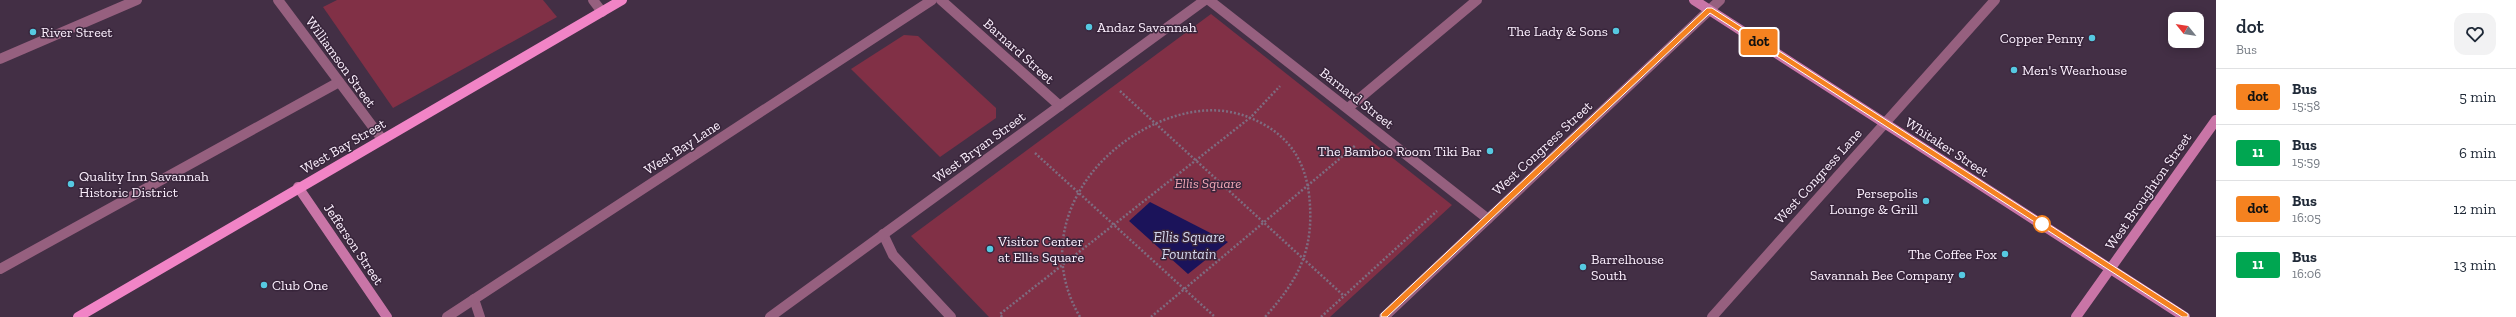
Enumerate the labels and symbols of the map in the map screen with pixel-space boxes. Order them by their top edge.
north arrow [2168,12,2204,48]
street label: Williamson Street [302,13,380,112]
street label: Barnard Street [980,15,1058,88]
place label: Andaz Savannah [1097,19,1197,36]
marker: Andaz Savannah [1084,22,1094,32]
place label: The Lady & Sons [1508,23,1608,40]
place label: River Street [41,24,113,41]
marker: The Lady & Sons [1611,26,1621,36]
marker: River Street [28,27,38,37]
line badge: dot [1736,29,1782,55]
place label: Copper Penny [2000,30,2085,47]
marker: Copper Penny [2087,33,2097,43]
place label: Men's Wearhouse [2022,62,2128,79]
street label: Barnard Street [1316,64,1398,133]
marker: Men's Wearhouse [2009,65,2019,75]
street label: West Congress Street [1489,97,1596,199]
street label: West Bryan Street [930,108,1029,187]
street label: Whitaker Street [1902,114,1992,181]
street label: West Bay Street [298,115,389,178]
street label: West Bay Lane [641,116,724,178]
street label: West Congress Lane [1771,125,1866,227]
street label: West Broughton Street [2102,129,2196,253]
place label: The Bamboo Room Tiki Bar [1317,143,1482,160]
marker: The Bamboo Room Tiki Bar [1485,146,1495,156]
place label: Quality Inn Savannah Historic District [79,168,209,201]
park label: Ellis Square [1175,175,1241,192]
marker: Quality Inn Savannah Historic District [66,179,76,189]
place label: Persepolis Lounge & Grill [1830,185,1918,218]
marker: Persepolis Lounge & Grill [1921,196,1931,206]
street label: Jefferson Street [320,200,388,289]
unlabelled marker [2033,215,2051,233]
water label: Ellis Square Fountain [1153,228,1225,263]
place label: Visitor Center at Ellis Square [997,233,1084,266]
marker: Visitor Center at Ellis Square [985,244,995,254]
place label: The Coffee Fox [1908,246,1997,263]
marker: The Coffee Fox [2000,249,2010,259]
place label: Barrelhouse South [1591,251,1664,284]
marker: Barrelhouse South [1578,262,1588,272]
place label: Savannah Bee Company [1810,267,1955,284]
marker: Savannah Bee Company [1957,270,1967,280]
place label: Club One [272,277,329,294]
marker: Club One [259,280,269,290]

